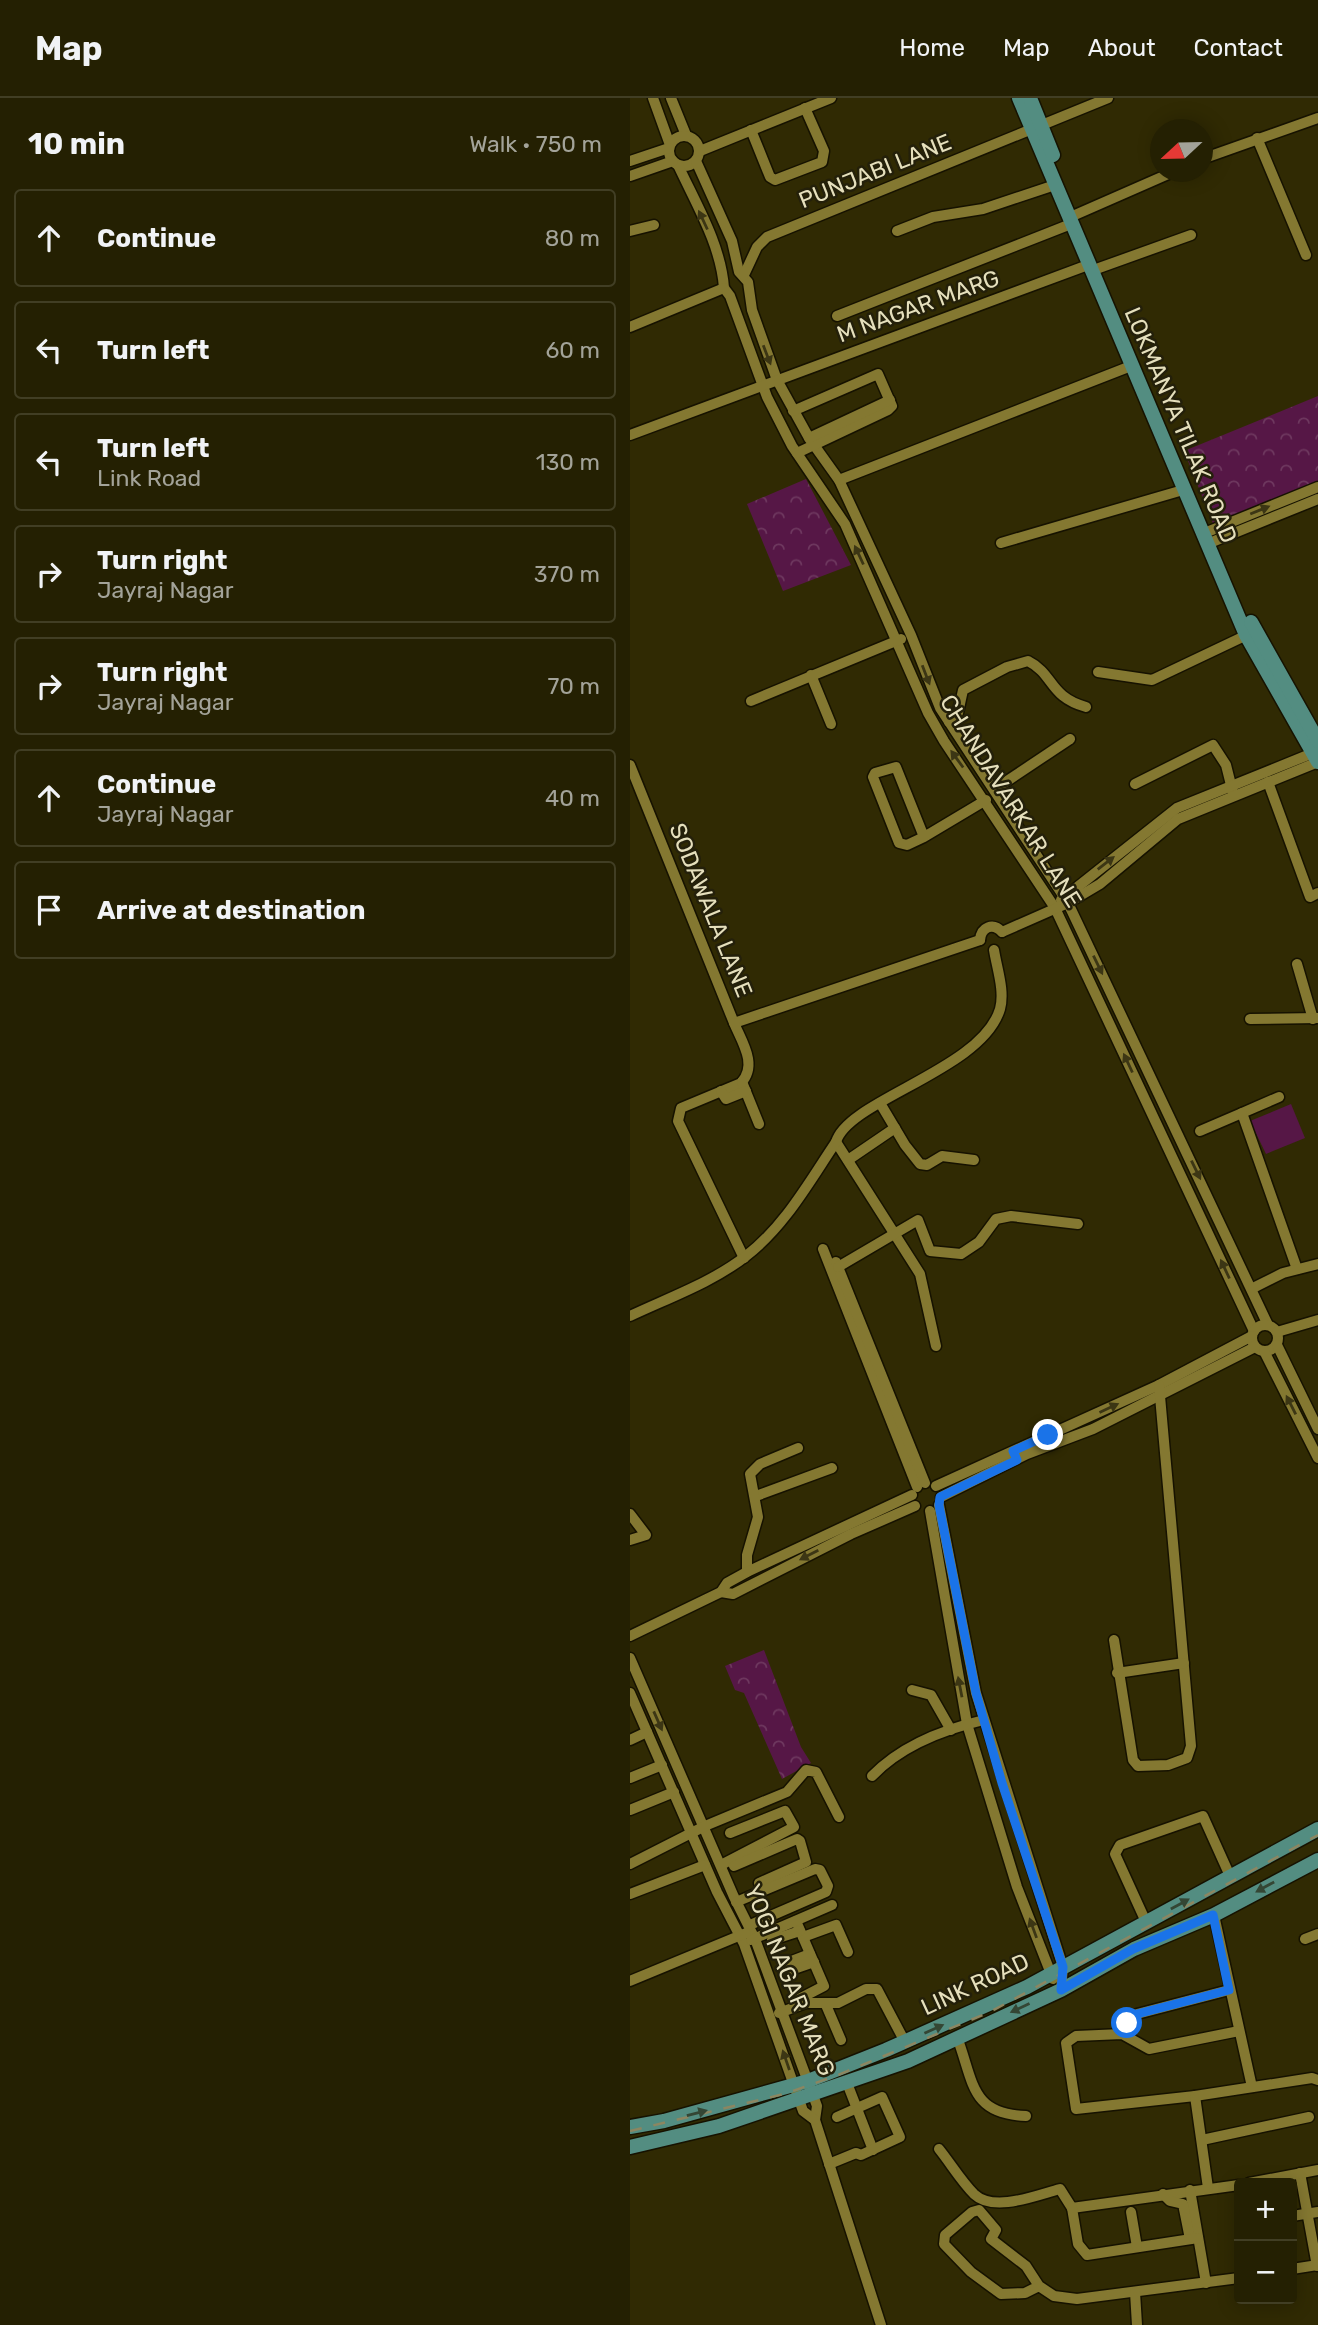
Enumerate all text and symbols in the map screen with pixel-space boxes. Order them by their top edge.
text: Map [35,29,103,68]
text: Home [899,34,965,62]
text: Map [1003,34,1050,62]
text: About [1088,34,1156,62]
text: Contact [1194,34,1283,62]
north arrow [1150,119,1213,182]
text: 10 min [28,126,125,162]
street label: PUNJABI LANE [795,128,955,214]
text: Walk · 750 m [469,130,602,158]
one-way arrow [697,210,709,230]
icon: ahead [30,219,68,257]
text: Continue [97,223,216,254]
text: 80 m [545,224,600,252]
street label: M NAGAR MARG [833,264,1003,348]
street label: LOKMANYA TILAK ROAD [1119,303,1243,547]
icon: left [30,331,68,369]
text: Turn left [97,335,209,366]
text: 60 m [545,336,600,364]
one-way arrow [761,345,772,366]
text: Turn left [97,433,209,464]
icon: left [30,443,68,481]
text: 130 m [536,448,600,476]
text: Link Road [97,464,201,492]
one-way arrow [1250,505,1271,516]
text: Turn right [97,545,227,576]
one-way arrow [853,545,865,565]
icon: right [30,555,68,593]
text: 370 m [534,560,600,588]
text: Jayraj Nagar [97,576,233,604]
text: Turn right [97,657,227,688]
one-way arrow [921,664,932,685]
icon: right [30,667,68,705]
text: 70 m [548,672,600,700]
text: Jayraj Nagar [97,688,233,716]
street label: CHANDAVARKAR LANE [934,689,1088,913]
one-way arrow [950,750,964,769]
text: Continue [97,769,216,800]
icon: ahead [30,779,68,817]
text: 40 m [545,784,600,812]
text: Jayraj Nagar [97,800,233,828]
street label: SODAWALA LANE [663,819,759,1001]
one-way arrow [1097,856,1115,870]
icon: arrive [30,891,68,929]
text: Arrive at destination [97,895,365,926]
one-way arrow [1092,955,1103,975]
one-way arrow [1122,1053,1133,1074]
one-way arrow [1191,1160,1202,1180]
one-way arrow [1219,1259,1230,1280]
one-way arrow [1286,1395,1297,1415]
one-way arrow [1099,1402,1120,1413]
route end [1032,1419,1063,1450]
one-way arrow [799,1550,819,1561]
one-way arrow [954,1676,965,1698]
one-way arrow [653,1710,664,1731]
street label: YOGI NAGAR MARG [739,1880,841,2080]
one-way arrow [1255,1880,1275,1892]
one-way arrow [1171,1899,1191,1911]
one-way arrow [1027,1918,1038,1939]
street label: LINK ROAD [917,1947,1033,2021]
one-way arrow [1010,2003,1030,2014]
route start [1111,2007,1142,2038]
one-way arrow [924,2023,944,2035]
one-way arrow [780,2050,791,2071]
one-way arrow [686,2107,707,2117]
map controls [1234,2178,1297,2304]
button: + [1234,2178,1297,2241]
button: − [1234,2241,1297,2304]

